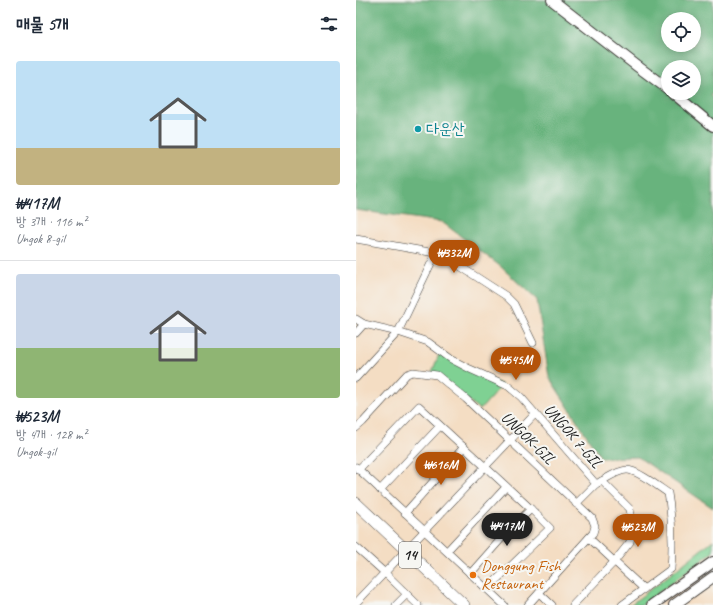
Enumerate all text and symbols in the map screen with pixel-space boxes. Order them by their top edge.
map controls [661,12,701,100]
button: locate [661,12,701,52]
icon: filters [318,13,340,35]
text: 매물 5개 [16,14,69,35]
button: layers [661,60,701,100]
icon: home [142,87,214,159]
place label: 다운산 [426,119,465,139]
marker: 다운산 [413,124,423,134]
text: ₩417M [16,193,59,214]
text: 방 3개 · 116 m² [16,214,87,230]
text: Ungok 8-gil [16,231,65,247]
pin: ₩332M [426,240,482,274]
text: ₩332M [438,245,470,261]
icon: home [142,300,214,372]
pin: ₩545M [488,347,544,381]
text: ₩545M [500,352,532,368]
street label: UNGOK 7-GIL [540,400,606,472]
text: ₩523M [16,406,59,427]
street label: UNGOK-GIL [497,407,559,469]
text: 방 4개 · 128 m² [16,427,87,443]
text: Ungok-gil [16,444,56,460]
pin: ₩616M [413,452,469,486]
text: ₩616M [424,457,458,473]
pin: ₩417M [479,513,535,547]
pin: ₩523M [610,514,666,548]
text: ₩417M [491,518,523,534]
text: ₩523M [622,519,654,535]
road number: 14 [399,542,421,568]
place label: Donggung Fish Restaurant [481,556,562,594]
marker: Donggung Fish Restaurant [468,570,478,580]

